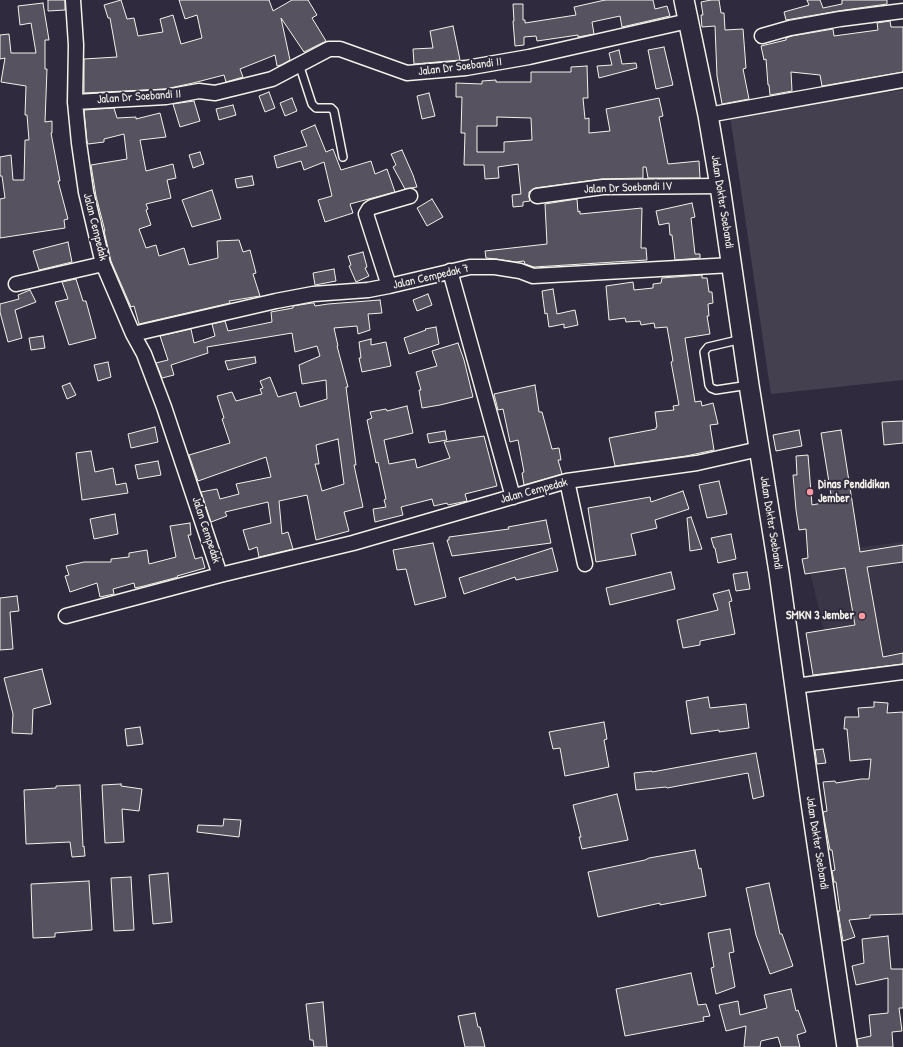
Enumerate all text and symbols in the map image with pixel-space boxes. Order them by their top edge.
street label: Jalan Dr Soebandi II [417,55,503,79]
street label: Jalan Dr Soebandi II [96,87,182,107]
street label: Jalan Dokter Soebandi [707,154,737,250]
street label: Jalan Dr Soebandi IV [584,179,672,197]
street label: Jalan Cempedak [80,192,110,262]
street label: Jalan Cempedak 7 [392,261,470,293]
street label: Jalan Cempedak [499,475,569,507]
street label: Jalan Dokter Soebandi [756,475,786,571]
place label: Dinas Pendidikan Jember [818,478,890,506]
marker: Dinas Pendidikan Jember [805,487,815,497]
street label: Jalan Cempedak [188,495,224,565]
place label: SMKN 3 Jember [786,609,854,623]
marker: SMKN 3 Jember [857,611,867,621]
street label: Jalan Dokter Soebandi [802,795,832,891]

